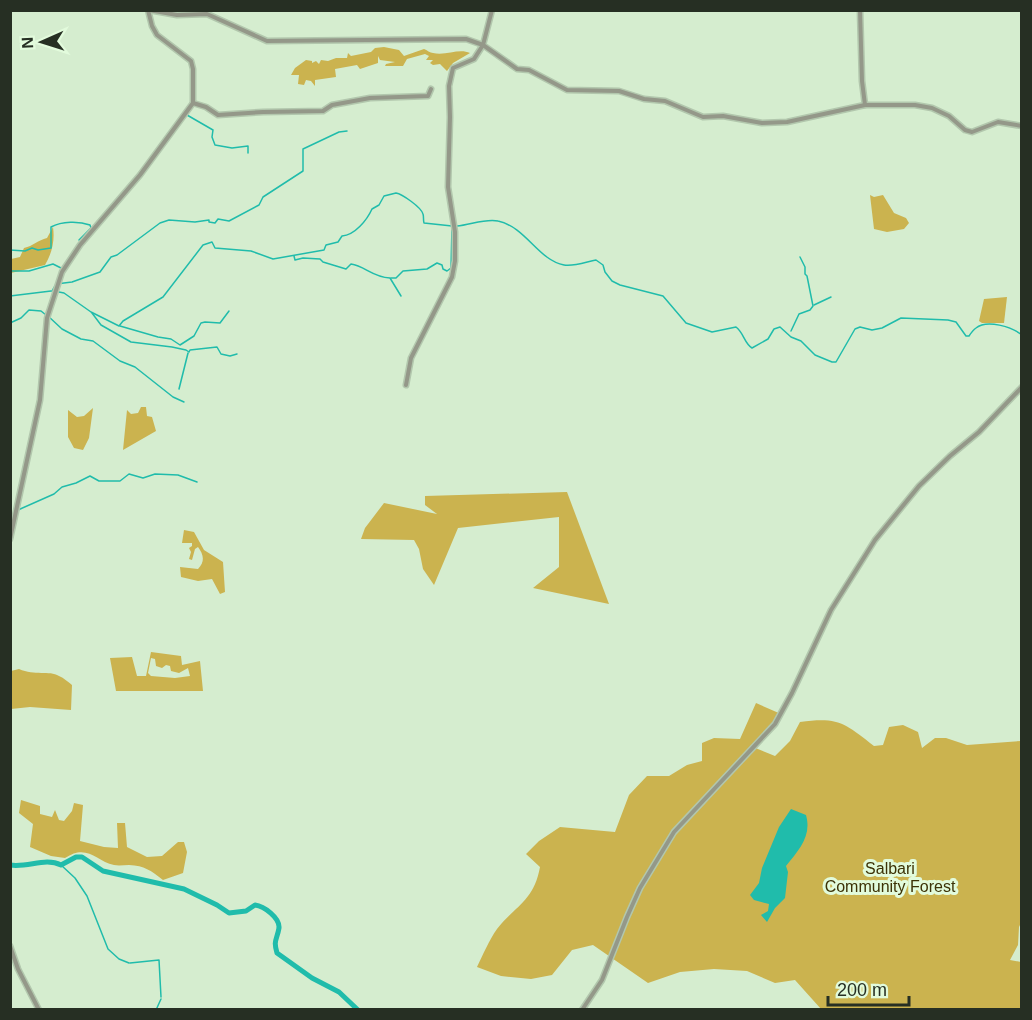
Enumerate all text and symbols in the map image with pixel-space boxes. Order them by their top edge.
north arrow [12,12,72,72]
text: N [19,37,36,49]
park label: Salbari Community Forest [825,860,956,895]
scale bar [828,969,909,1007]
text: 200 m [837,980,887,1000]

